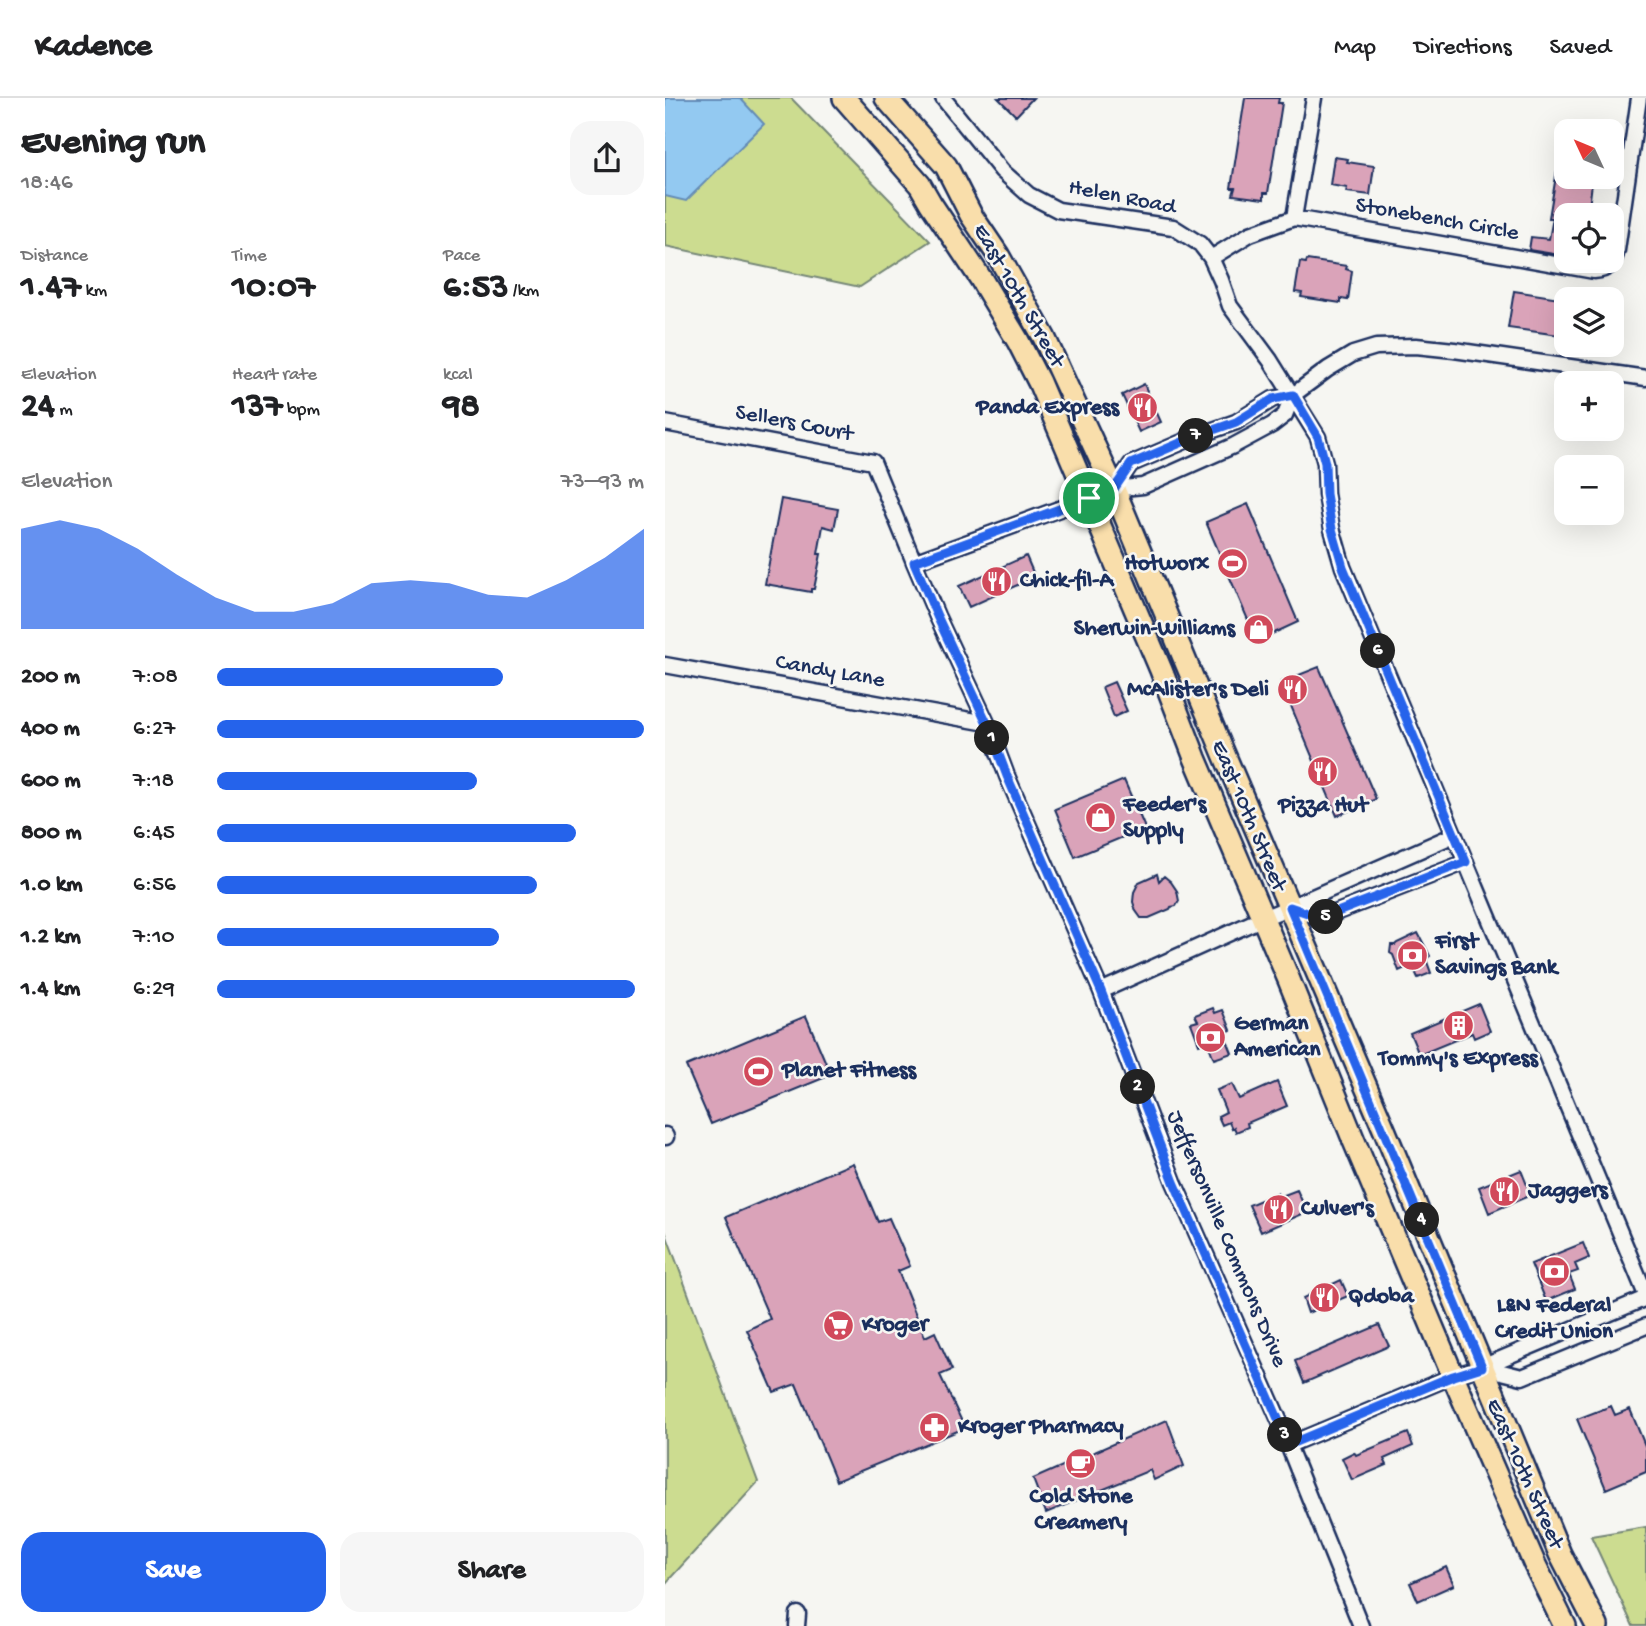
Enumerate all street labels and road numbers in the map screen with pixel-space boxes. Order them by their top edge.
street label: Helen Road [1066,174,1179,222]
street label: Stonebench Circle [1353,192,1522,248]
street label: East 10th Street [966,219,1071,374]
street label: Sellers Court [733,399,857,449]
street label: Candy Lane [773,649,888,695]
street label: East 10th Street [1204,736,1293,897]
street label: Jeffersonville Commons Drive [1160,1107,1293,1372]
street label: East 10th Street [1479,1395,1570,1555]

